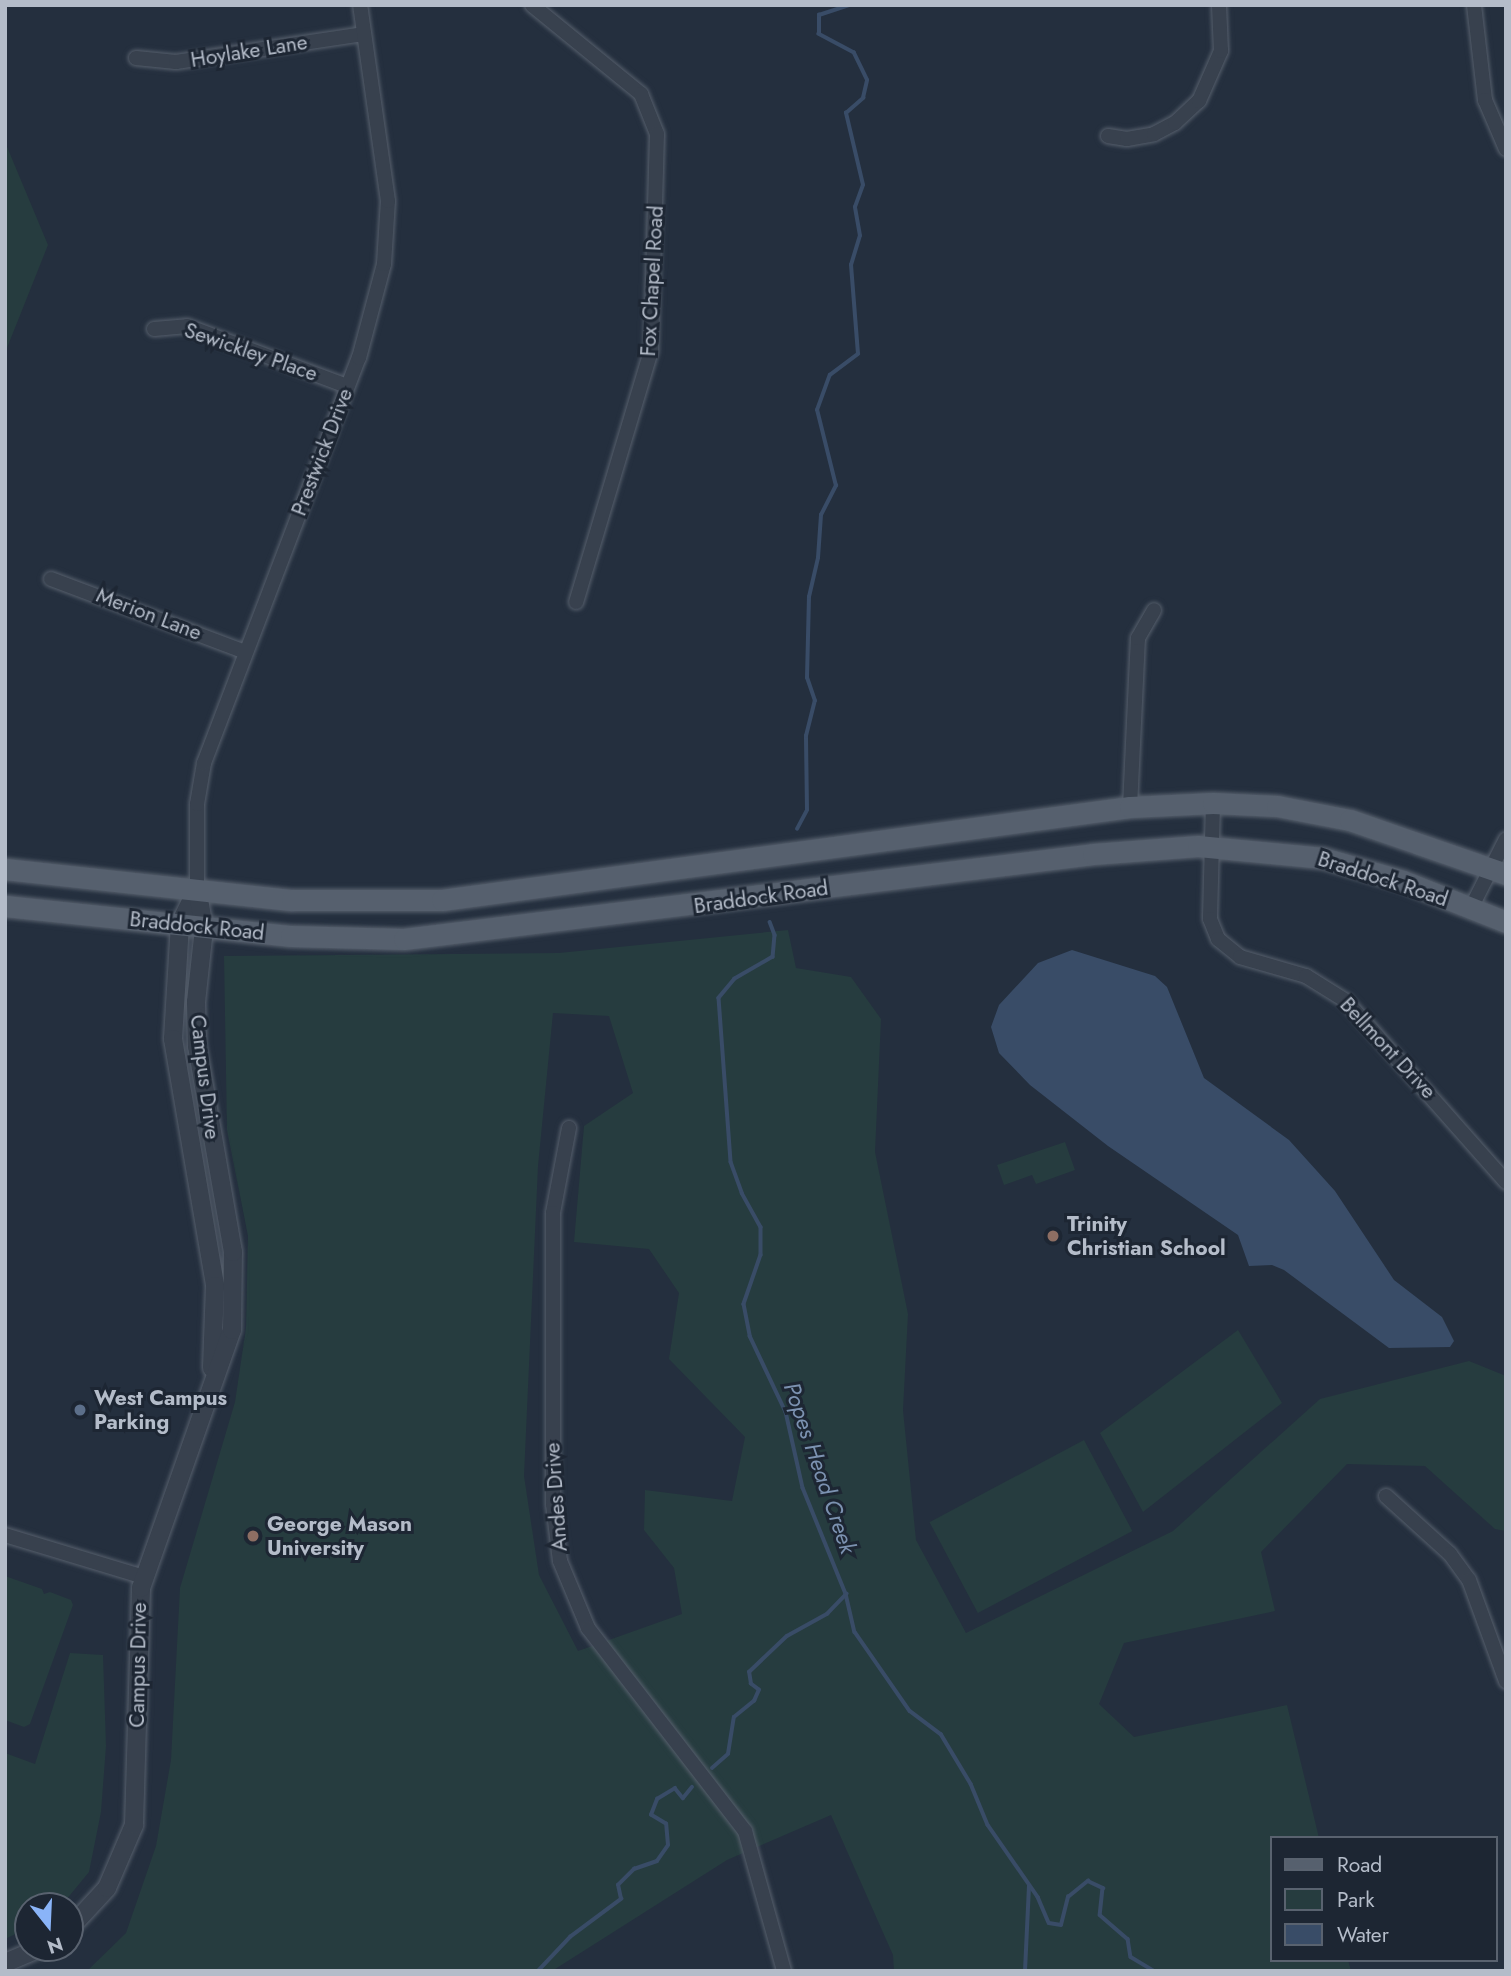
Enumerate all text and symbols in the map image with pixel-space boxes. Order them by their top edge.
street label: Hoylake Lane [189,29,309,73]
street label: Fox Chapel Road [635,205,669,357]
street label: Sewickley Place [181,317,321,387]
street label: Prestwick Drive [286,385,358,519]
street label: Merion Lane [93,582,205,646]
street label: Braddock Road [1315,846,1451,912]
street label: Braddock Road [692,875,830,919]
street label: Braddock Road [128,906,266,946]
street label: Bellmont Drive [1335,992,1441,1104]
street label: Campus Drive [185,1013,225,1141]
place label: Trinity Christian School [1067,1211,1226,1261]
marker: Trinity Christian School [1045,1228,1061,1244]
water label: Popes Head Creek [778,1379,862,1557]
place label: West Campus Parking [94,1385,227,1435]
marker: West Campus Parking [72,1402,88,1418]
street label: Andes Drive [540,1442,572,1552]
place label: George Mason University [267,1511,412,1561]
marker: George Mason University [245,1528,261,1544]
street label: Campus Drive [124,1602,152,1728]
legend [1270,1836,1497,1962]
text: Road [1337,1850,1382,1880]
text: Park [1337,1885,1374,1915]
north arrow [14,1892,84,1962]
text: Water [1337,1920,1389,1950]
text: N [44,1930,66,1961]

